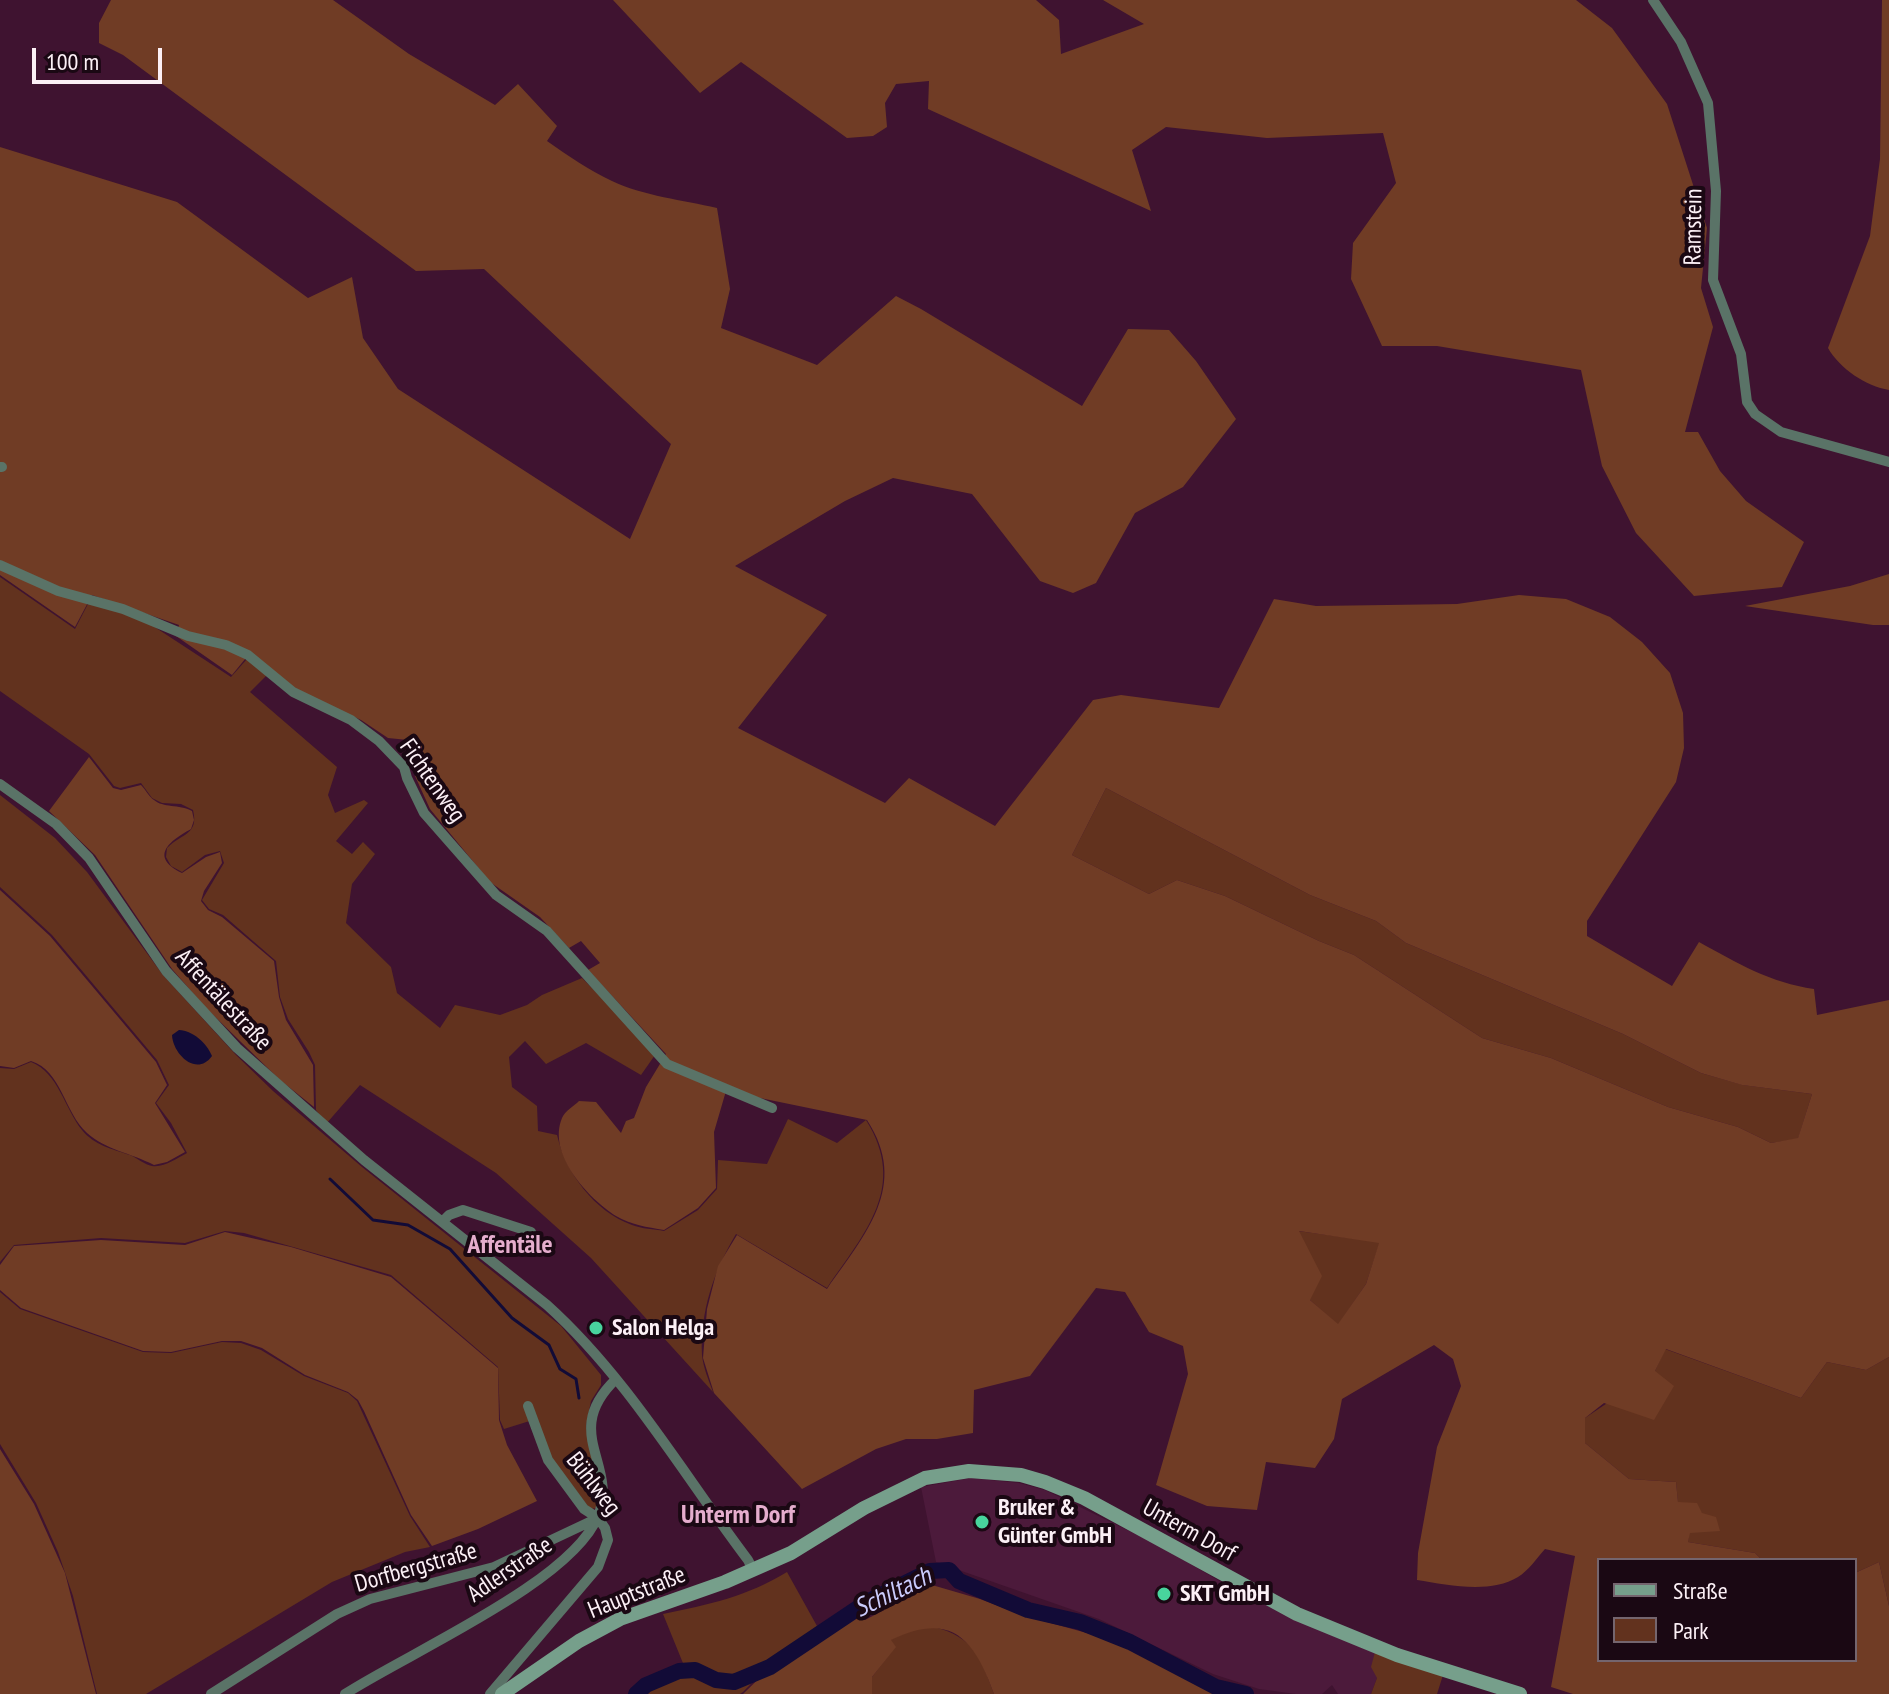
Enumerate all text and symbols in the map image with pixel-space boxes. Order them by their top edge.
scale bar [36,32,166,82]
text: 100 m [46,46,99,77]
street label: Ramstein [1679,188,1709,266]
street label: Fichtenweg [393,734,471,828]
street label: Affentälestraße [169,943,277,1057]
district label: Affentäle [467,1230,553,1262]
place label: Salon Helga [612,1314,714,1342]
marker: Salon Helga [587,1319,605,1337]
street label: Bühlweg [560,1447,626,1521]
place label: Bruker & Günter GmbH [998,1494,1112,1550]
street label: Unterm Dorf [1137,1494,1241,1568]
district label: Unterm Dorf [681,1500,795,1532]
marker: Bruker & Günter GmbH [973,1513,991,1531]
street label: Adlerstraße [462,1531,558,1609]
street label: Dorfbergstraße [352,1537,480,1599]
legend [1597,1558,1857,1662]
street label: Hauptstraße [584,1560,690,1626]
water label: Schiltach [849,1561,937,1625]
text: Straße [1673,1575,1728,1606]
place label: SKT GmbH [1180,1580,1270,1608]
marker: SKT GmbH [1155,1585,1173,1603]
text: Park [1673,1615,1709,1646]

